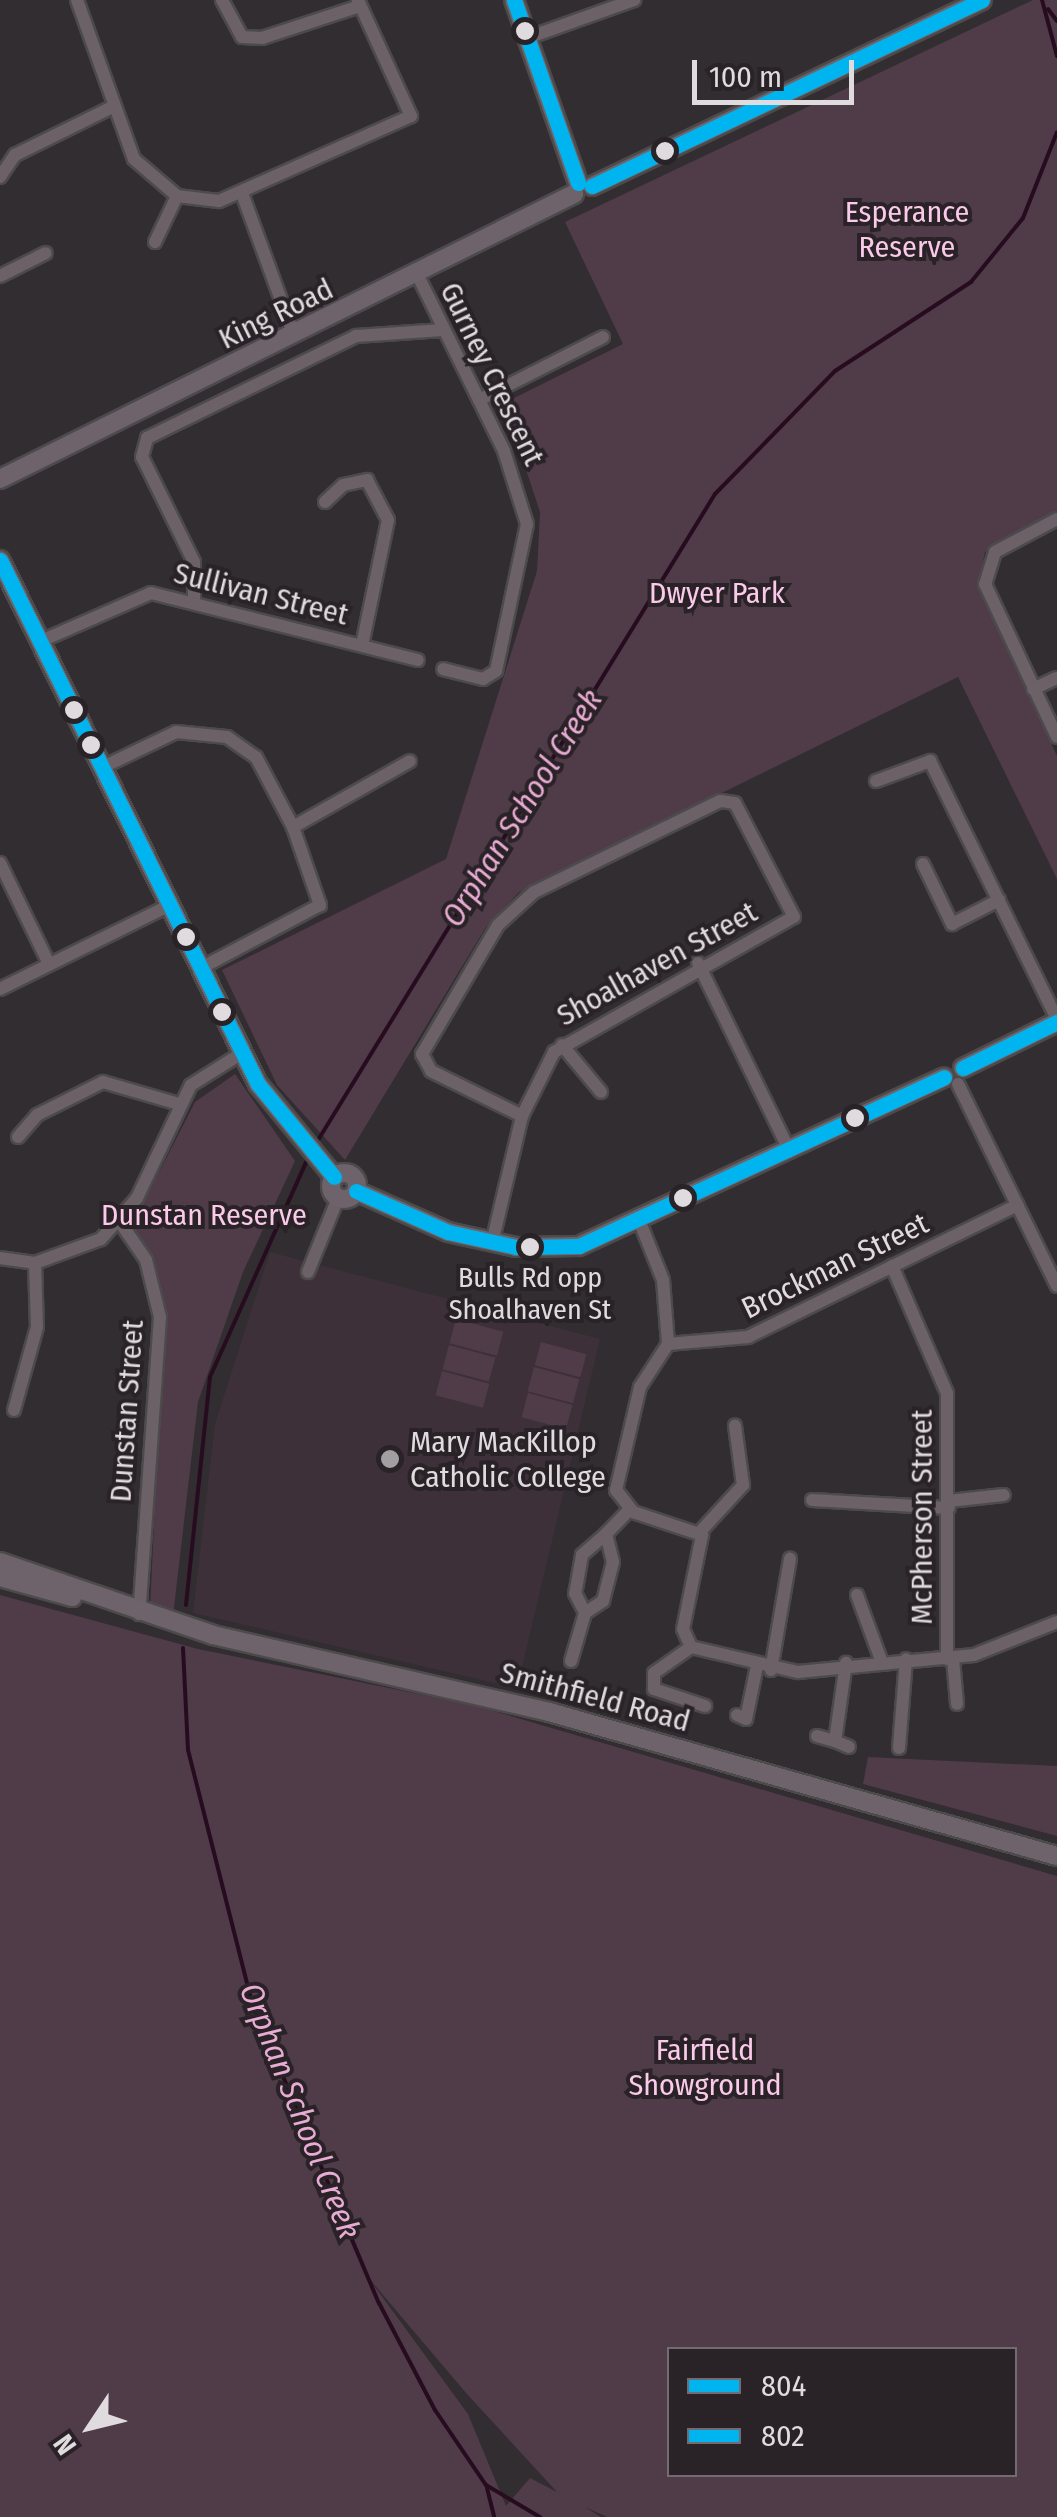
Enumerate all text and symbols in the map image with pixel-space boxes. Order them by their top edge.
unlabelled marker [515,21,535,41]
scale bar [697,40,860,102]
text: 100 m [709,59,782,95]
unlabelled marker [655,141,675,161]
park label: Esperance Reserve [845,194,969,264]
street label: King Road [213,271,339,357]
street label: Gurney Crescent [432,277,552,471]
street label: Sullivan Street [170,555,352,633]
park label: Dwyer Park [649,575,785,611]
water label: Orphan School Creek [434,682,610,934]
unlabelled marker [64,700,84,720]
unlabelled marker [81,735,101,755]
street label: Shoalhaven Street [551,894,763,1034]
unlabelled marker [176,927,196,947]
unlabelled marker [212,1002,232,1022]
unlabelled marker [845,1108,865,1128]
unlabelled marker [673,1188,693,1208]
park label: Dunstan Reserve [101,1197,307,1233]
street label: Brockman Street [736,1205,934,1327]
marker: Bulls Rd opp Shoalhaven St [520,1237,540,1257]
place label: Bulls Rd opp Shoalhaven St [449,1261,611,1327]
street label: Dunstan Street [103,1319,151,1503]
street label: McPherson Street [904,1409,940,1625]
place label: Mary MacKillop Catholic College [410,1424,606,1494]
marker: Mary MacKillop Catholic College [379,1448,401,1470]
street label: Smithfield Road [496,1654,694,1740]
water label: Orphan School Creek [231,1977,369,2245]
park label: Fairfield Showground [628,2032,782,2102]
legend [667,2347,1017,2477]
text: 804 [761,2368,806,2404]
north arrow [40,2377,140,2477]
text: 802 [761,2418,805,2454]
text: N [47,2428,83,2461]

